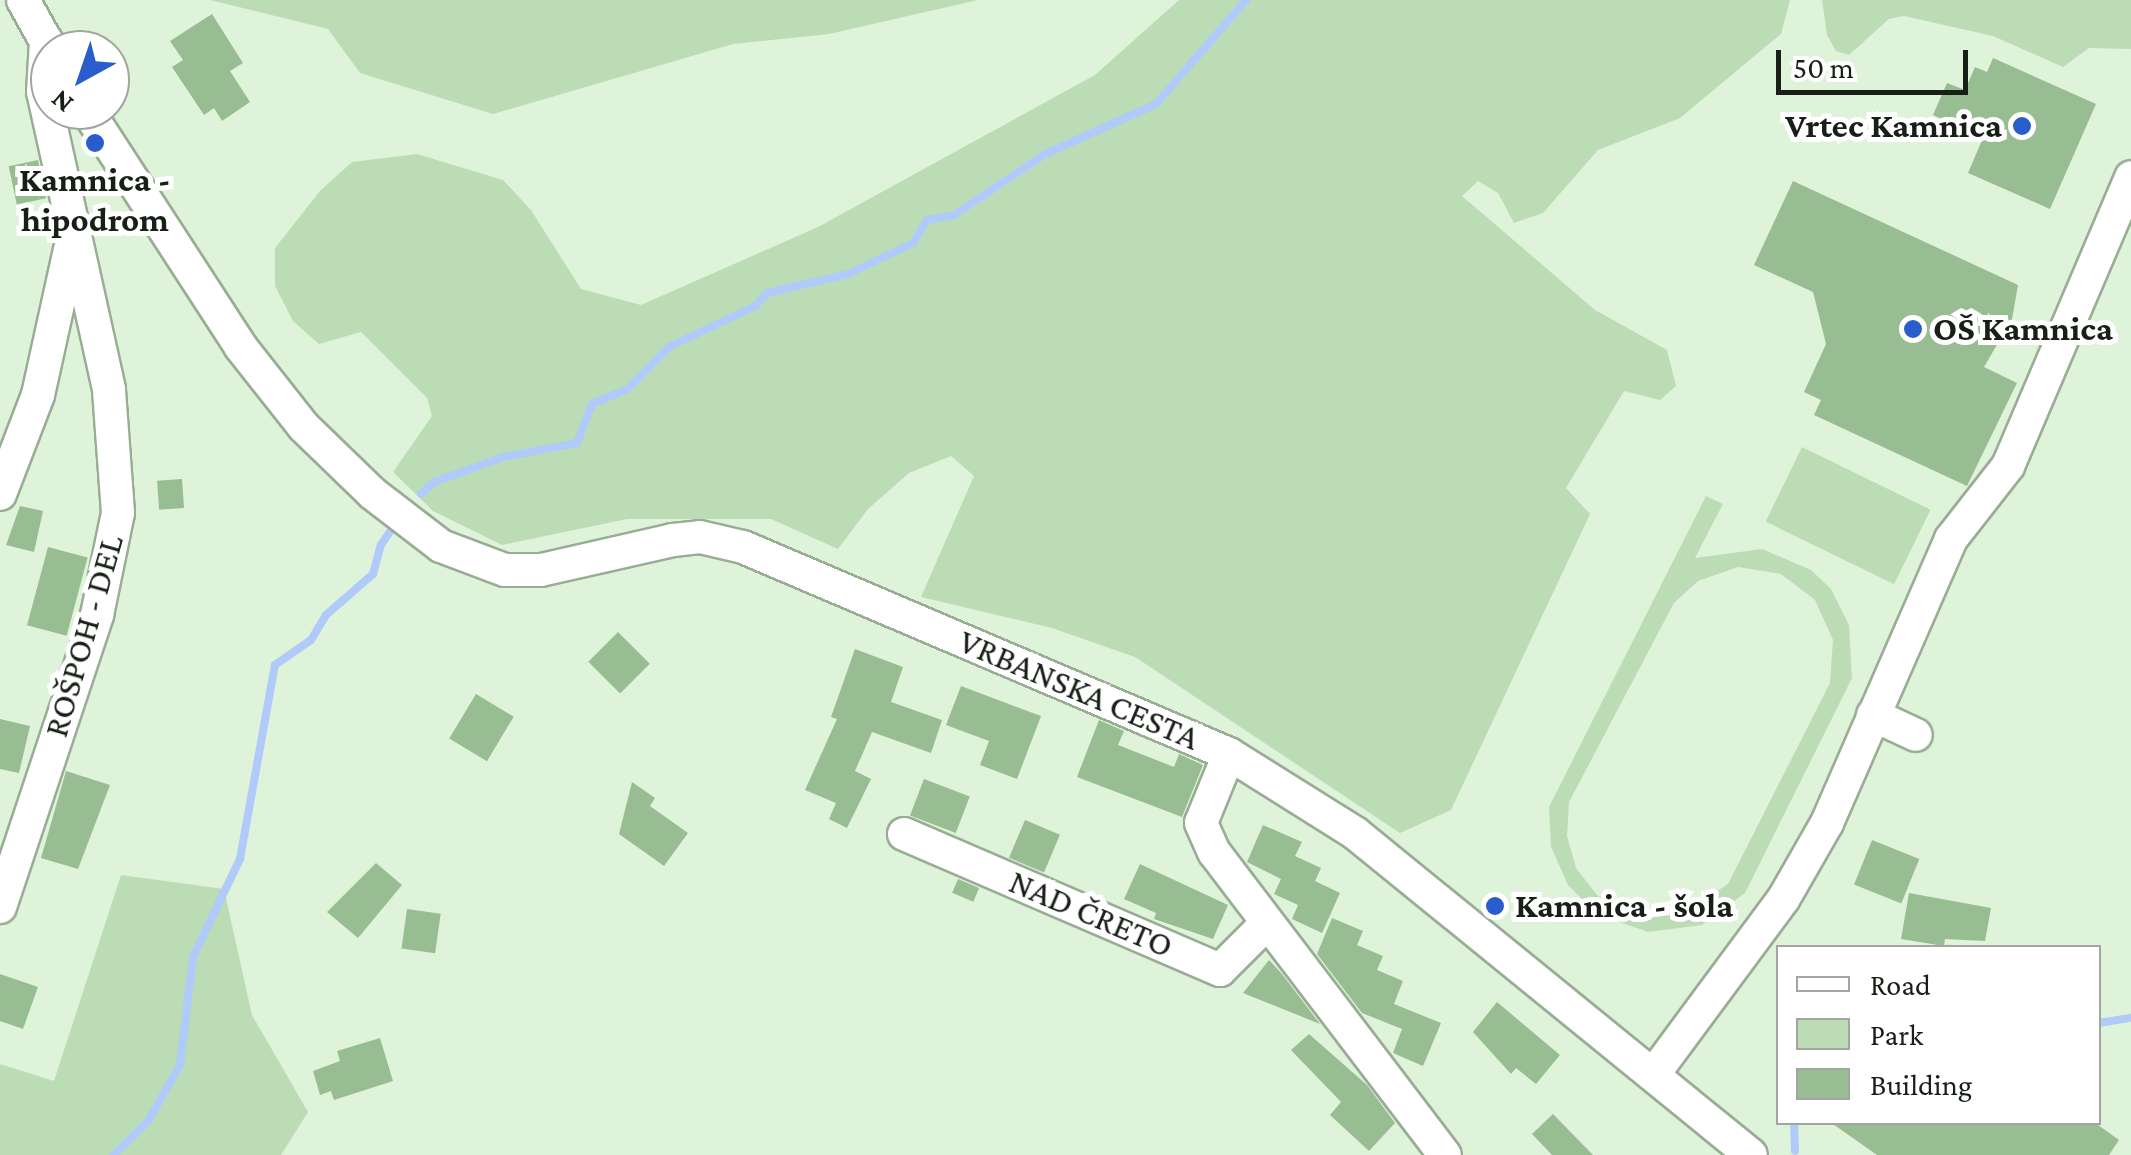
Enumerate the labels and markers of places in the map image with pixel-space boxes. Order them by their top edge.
place label: Vrtec Kamnica [1785,105,2002,147]
marker: Vrtec Kamnica [2011,115,2033,137]
marker: Kamnica - hipodrom [84,132,106,154]
place label: Kamnica - hipodrom [19,159,171,241]
place label: OŠ Kamnica [1933,308,2113,350]
marker: OŠ Kamnica [1902,318,1924,340]
place label: Kamnica - šola [1515,885,1733,927]
marker: Kamnica - šola [1484,895,1506,917]

